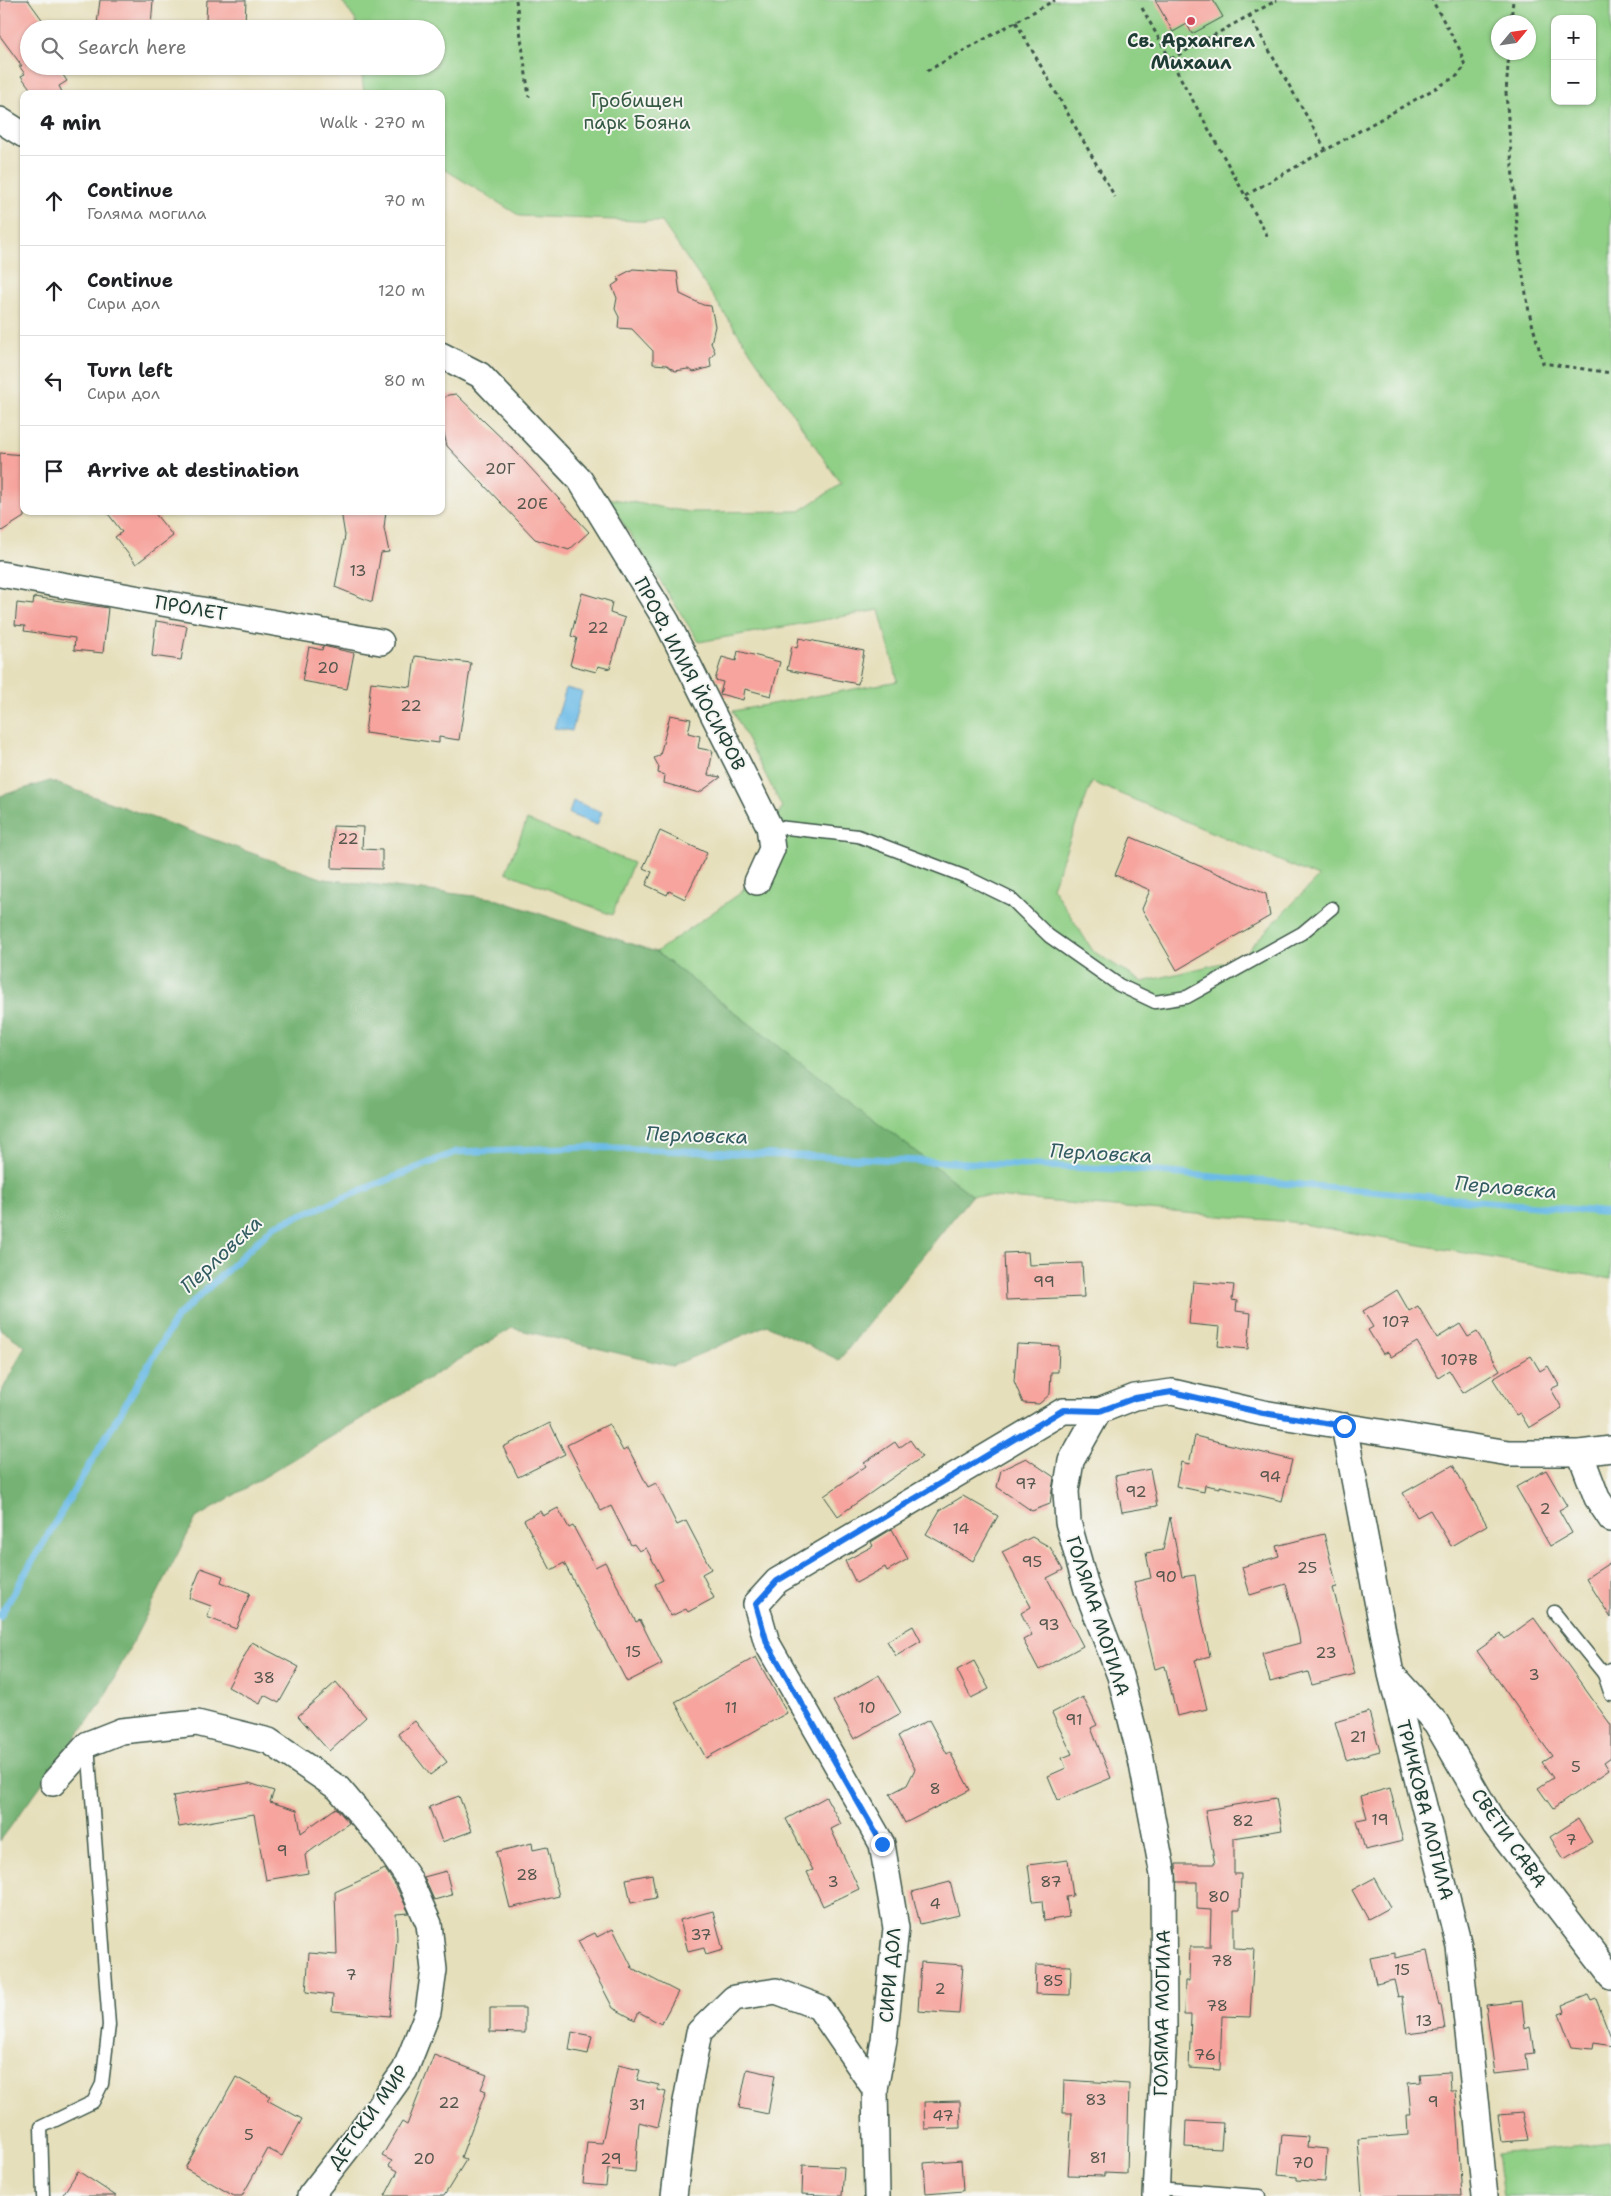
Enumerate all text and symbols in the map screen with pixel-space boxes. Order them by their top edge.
marker: Св. Архангел Михаил [1185,15,1197,27]
north arrow [1491,15,1536,60]
map controls [1551,15,1596,105]
button: + [1551,15,1596,60]
search box [20,20,445,75]
place label: Св. Архангел Михаил [1127,28,1255,75]
icon: search [38,34,66,62]
text: Search here [78,35,187,60]
button: − [1551,60,1596,105]
park label: Гробищен парк Бояна [584,88,691,135]
text: 4 min [40,109,101,137]
text: Walk · 270 m [320,112,425,133]
text: Continue [87,178,173,203]
icon: ahead [40,187,68,215]
text: 70 m [384,190,425,211]
text: Голяма могила [87,203,207,224]
text: Continue [87,268,173,293]
icon: ahead [40,277,68,305]
text: 120 m [378,280,425,301]
text: Сири дол [87,293,160,314]
text: Turn left [87,358,173,383]
icon: left [40,367,68,395]
text: 80 m [384,370,425,391]
text: Сири дол [87,383,160,404]
icon: arrive [40,457,68,485]
text: Arrive at destination [87,458,299,483]
house number: 20Г [485,458,516,479]
house number: 20Е [516,493,548,514]
house number: 13 [349,560,367,581]
street label: ПРОФ. ИЛИЯ ЙОСИФОВ [628,573,752,775]
street label: ПРОЛЕТ [153,589,229,627]
house number: 22 [587,617,609,638]
house number: 20 [317,657,339,678]
house number: 22 [400,695,422,716]
house number: 22 [337,828,359,849]
water label: Перловска [645,1120,749,1150]
water label: Перловска [1049,1137,1153,1169]
water label: Перловска [1454,1170,1558,1204]
water label: Перловска [175,1210,267,1298]
house number: 99 [1033,1271,1055,1292]
house number: 107 [1382,1311,1410,1332]
house number: 107В [1440,1349,1478,1370]
route start [1333,1415,1356,1438]
house number: 94 [1259,1466,1281,1487]
house number: 97 [1015,1473,1037,1494]
house number: 92 [1125,1481,1147,1502]
house number: 2 [1539,1498,1551,1519]
house number: 14 [952,1518,970,1539]
street label: ГОЛЯМА МОГИЛА [1060,1533,1136,1699]
house number: 95 [1022,1551,1042,1572]
house number: 25 [1297,1557,1317,1578]
house number: 90 [1155,1566,1177,1587]
house number: 93 [1038,1614,1060,1635]
house number: 15 [625,1641,641,1662]
house number: 23 [1315,1642,1337,1663]
house number: 3 [1528,1664,1540,1685]
house number: 38 [253,1667,275,1688]
house number: 11 [725,1697,737,1718]
house number: 10 [858,1697,876,1718]
house number: 91 [1065,1709,1083,1730]
street label: ТРИЧКОВА МОГИЛА [1390,1717,1460,1903]
house number: 21 [1349,1726,1367,1747]
house number: 5 [1571,1756,1581,1777]
house number: 8 [929,1778,941,1799]
street label: СВЕТИ САВА [1465,1783,1553,1893]
house number: 19 [1371,1809,1389,1830]
house number: 82 [1232,1810,1254,1831]
house number: 7 [1565,1829,1577,1850]
route end [871,1833,894,1856]
house number: 9 [276,1840,288,1861]
house number: 28 [516,1864,538,1885]
house number: 3 [827,1871,839,1892]
house number: 87 [1040,1871,1062,1892]
house number: 80 [1208,1886,1230,1907]
house number: 4 [929,1893,941,1914]
house number: 37 [690,1924,712,1945]
street label: СИРИ ДОЛ [873,1926,907,2024]
street label: ГОЛЯМА МОГИЛА [1148,1929,1176,2097]
house number: 78 [1211,1950,1233,1971]
house number: 15 [1394,1959,1410,1980]
house number: 7 [345,1964,357,1985]
house number: 85 [1043,1970,1063,1991]
house number: 2 [934,1978,946,1999]
house number: 78 [1206,1995,1228,2016]
house number: 13 [1415,2010,1433,2031]
house number: 76 [1194,2044,1216,2065]
street label: ДЕТСКИ МИР [322,2060,414,2174]
house number: 83 [1085,2089,1107,2110]
house number: 9 [1427,2091,1439,2112]
house number: 22 [438,2092,460,2113]
house number: 31 [628,2094,646,2115]
house number: 47 [932,2105,954,2126]
house number: 5 [244,2124,254,2145]
house number: 81 [1089,2147,1107,2168]
house number: 20 [413,2148,435,2169]
house number: 29 [600,2148,622,2169]
house number: 70 [1292,2152,1314,2173]

